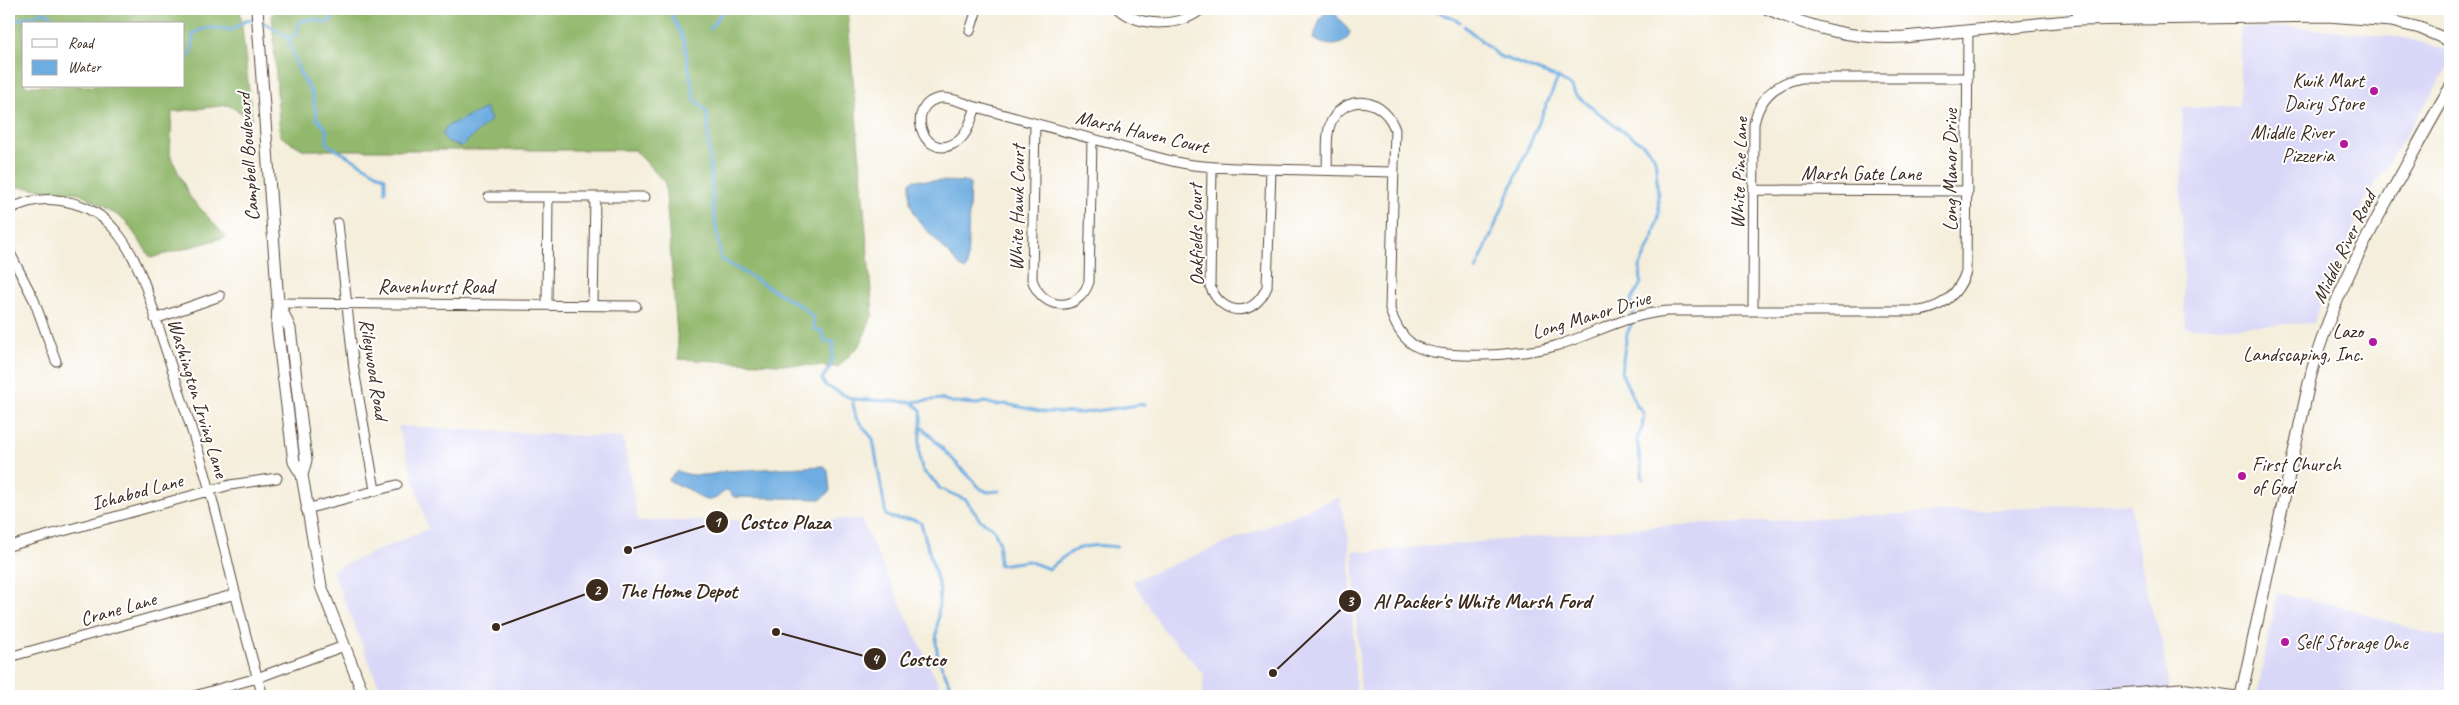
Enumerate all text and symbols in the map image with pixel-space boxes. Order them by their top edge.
legend [22,22,185,88]
text: Road [68,34,95,53]
text: Water [68,58,102,77]
place label: Kwik Mart Dairy Store [2284,68,2366,116]
marker: Kwik Mart Dairy Store [2368,85,2380,97]
street label: Campbell Boulevard [231,89,265,222]
street label: Marsh Haven Court [1073,105,1213,160]
street label: Long Manor Drive [1938,107,1963,231]
street label: White Pine Lane [1725,115,1753,229]
place label: Middle River Pizzeria [2250,120,2336,168]
marker: Middle River Pizzeria [2338,138,2350,150]
street label: White Hawk Court [1003,141,1031,271]
street label: Marsh Gate Lane [1801,161,1922,186]
street label: Oakfields Court [1183,180,1209,286]
street label: Middle River Road [2306,184,2383,307]
street label: Ravenhurst Road [378,274,497,299]
street label: Long Manor Drive [1529,285,1655,345]
street label: Washington Irving Lane [162,316,234,482]
street label: Rileywood Road [354,317,395,424]
place label: Lazo Landscaping, Inc. [2243,319,2365,367]
marker: Lazo Landscaping, Inc. [2367,336,2379,348]
place label: First Church of God [2252,452,2342,500]
street label: Ichabod Lane [89,467,187,516]
marker: First Church of God [2236,470,2248,482]
callout: Costco Plaza [704,504,840,540]
text: Costco Plaza [739,509,832,535]
text: 1 [714,513,723,532]
callout: The Home Depot [584,572,747,608]
text: The Home Depot [619,578,739,604]
text: 2 [594,581,602,600]
callout: Al Packer's White Marsh Ford [1337,583,1601,619]
street label: Crane Lane [77,586,160,632]
text: Al Packer's White Marsh Ford [1373,588,1594,614]
text: 3 [1347,592,1355,611]
place label: Self Storage One [2295,630,2409,655]
marker: Self Storage One [2279,636,2291,648]
callout: Costco [863,641,955,677]
text: Costco [898,646,948,672]
text: 4 [872,650,881,669]

